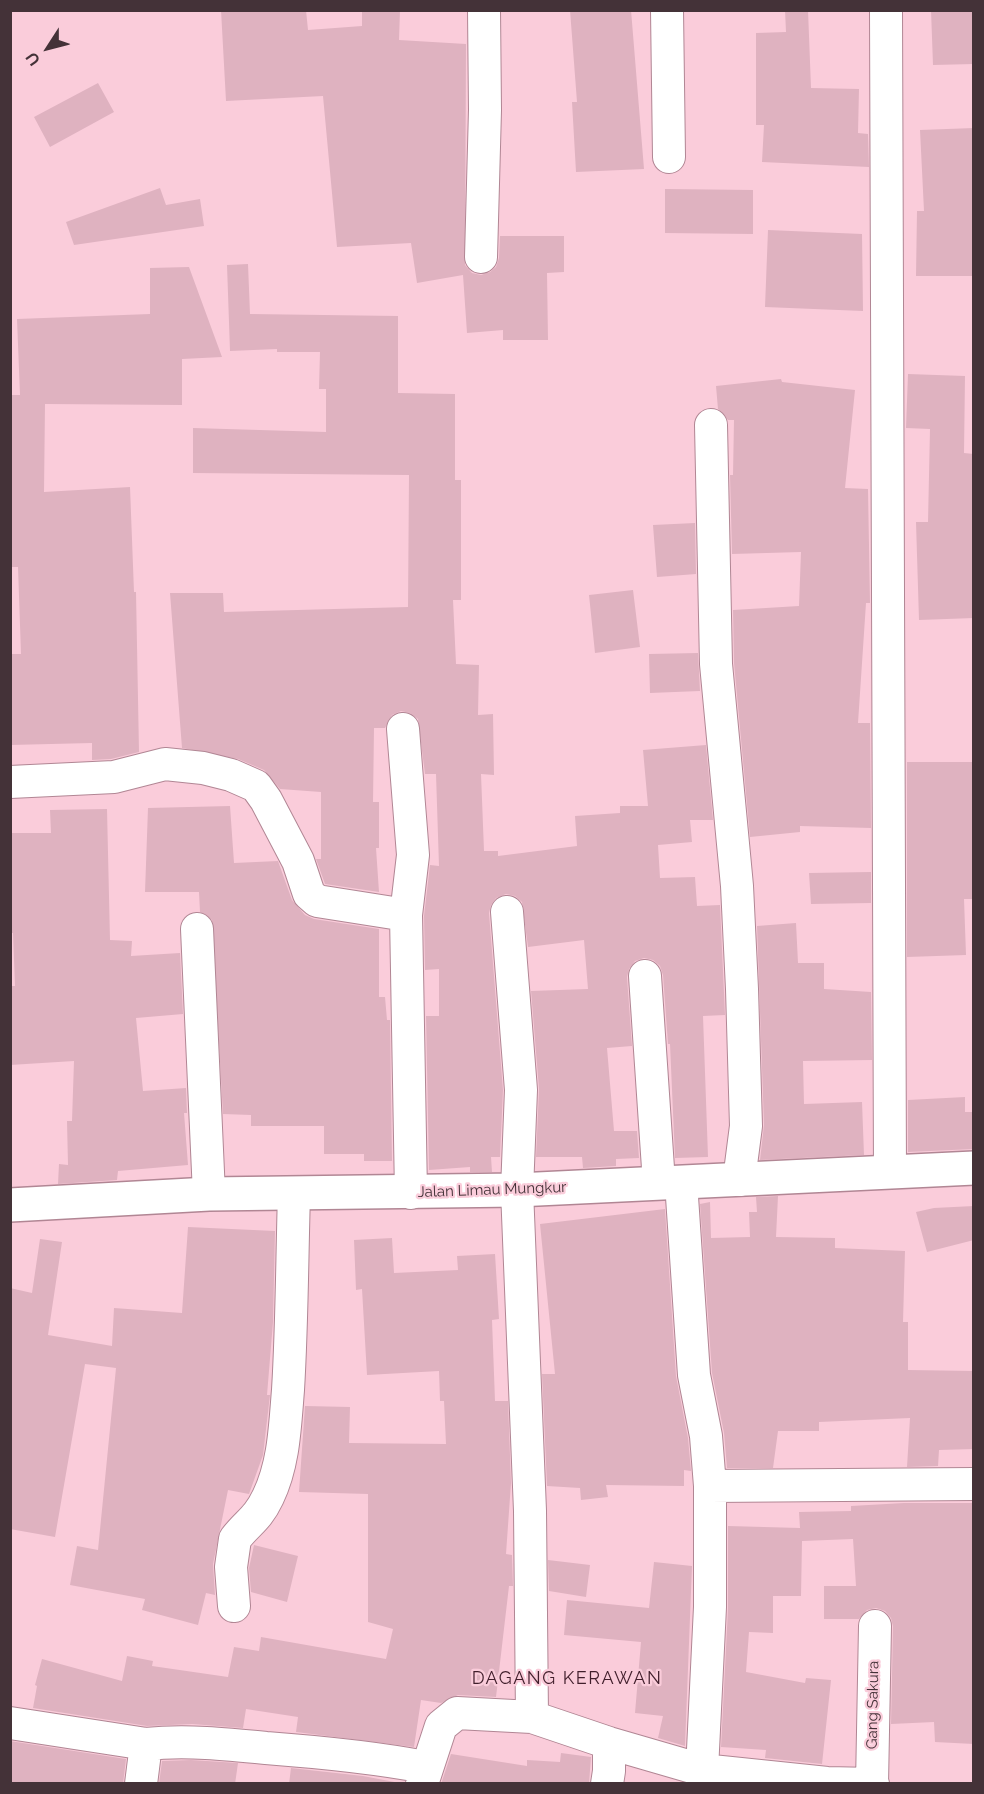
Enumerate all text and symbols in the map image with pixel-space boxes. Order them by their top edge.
north arrow [18,18,78,78]
text: U [22,48,44,69]
street label: Jalan Limau Mungkur [417,1178,567,1202]
street label: Gang Sakura [863,1661,883,1749]
district label: DAGANG KERAWAN [472,1668,662,1690]

